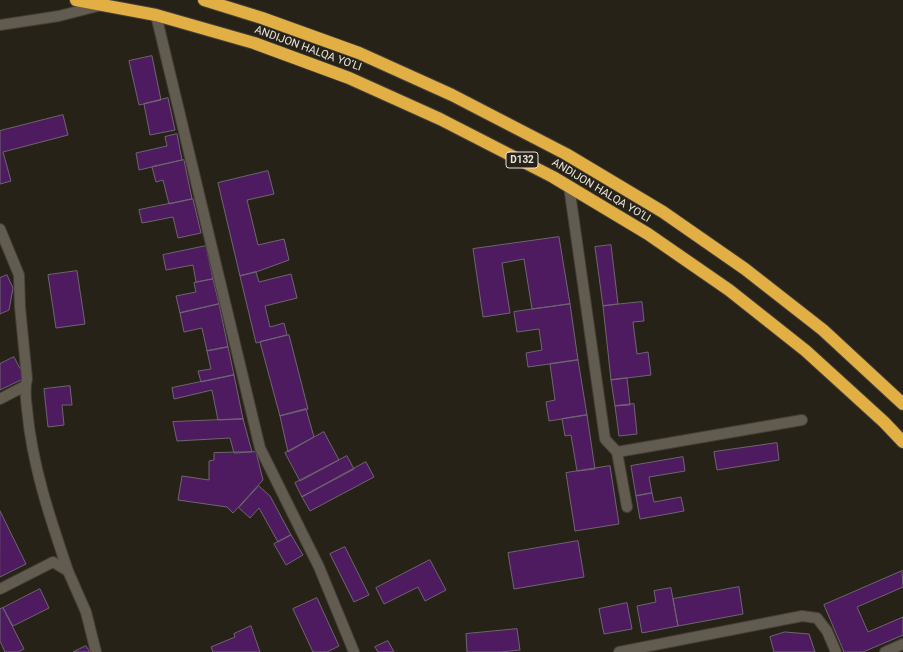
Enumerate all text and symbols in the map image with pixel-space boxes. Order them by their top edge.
street label: ANDIJON HALQA YO‘LI [253,24,363,74]
road number: D132 [506,152,538,168]
street label: ANDIJON HALQA YO‘LI [549,156,653,226]

